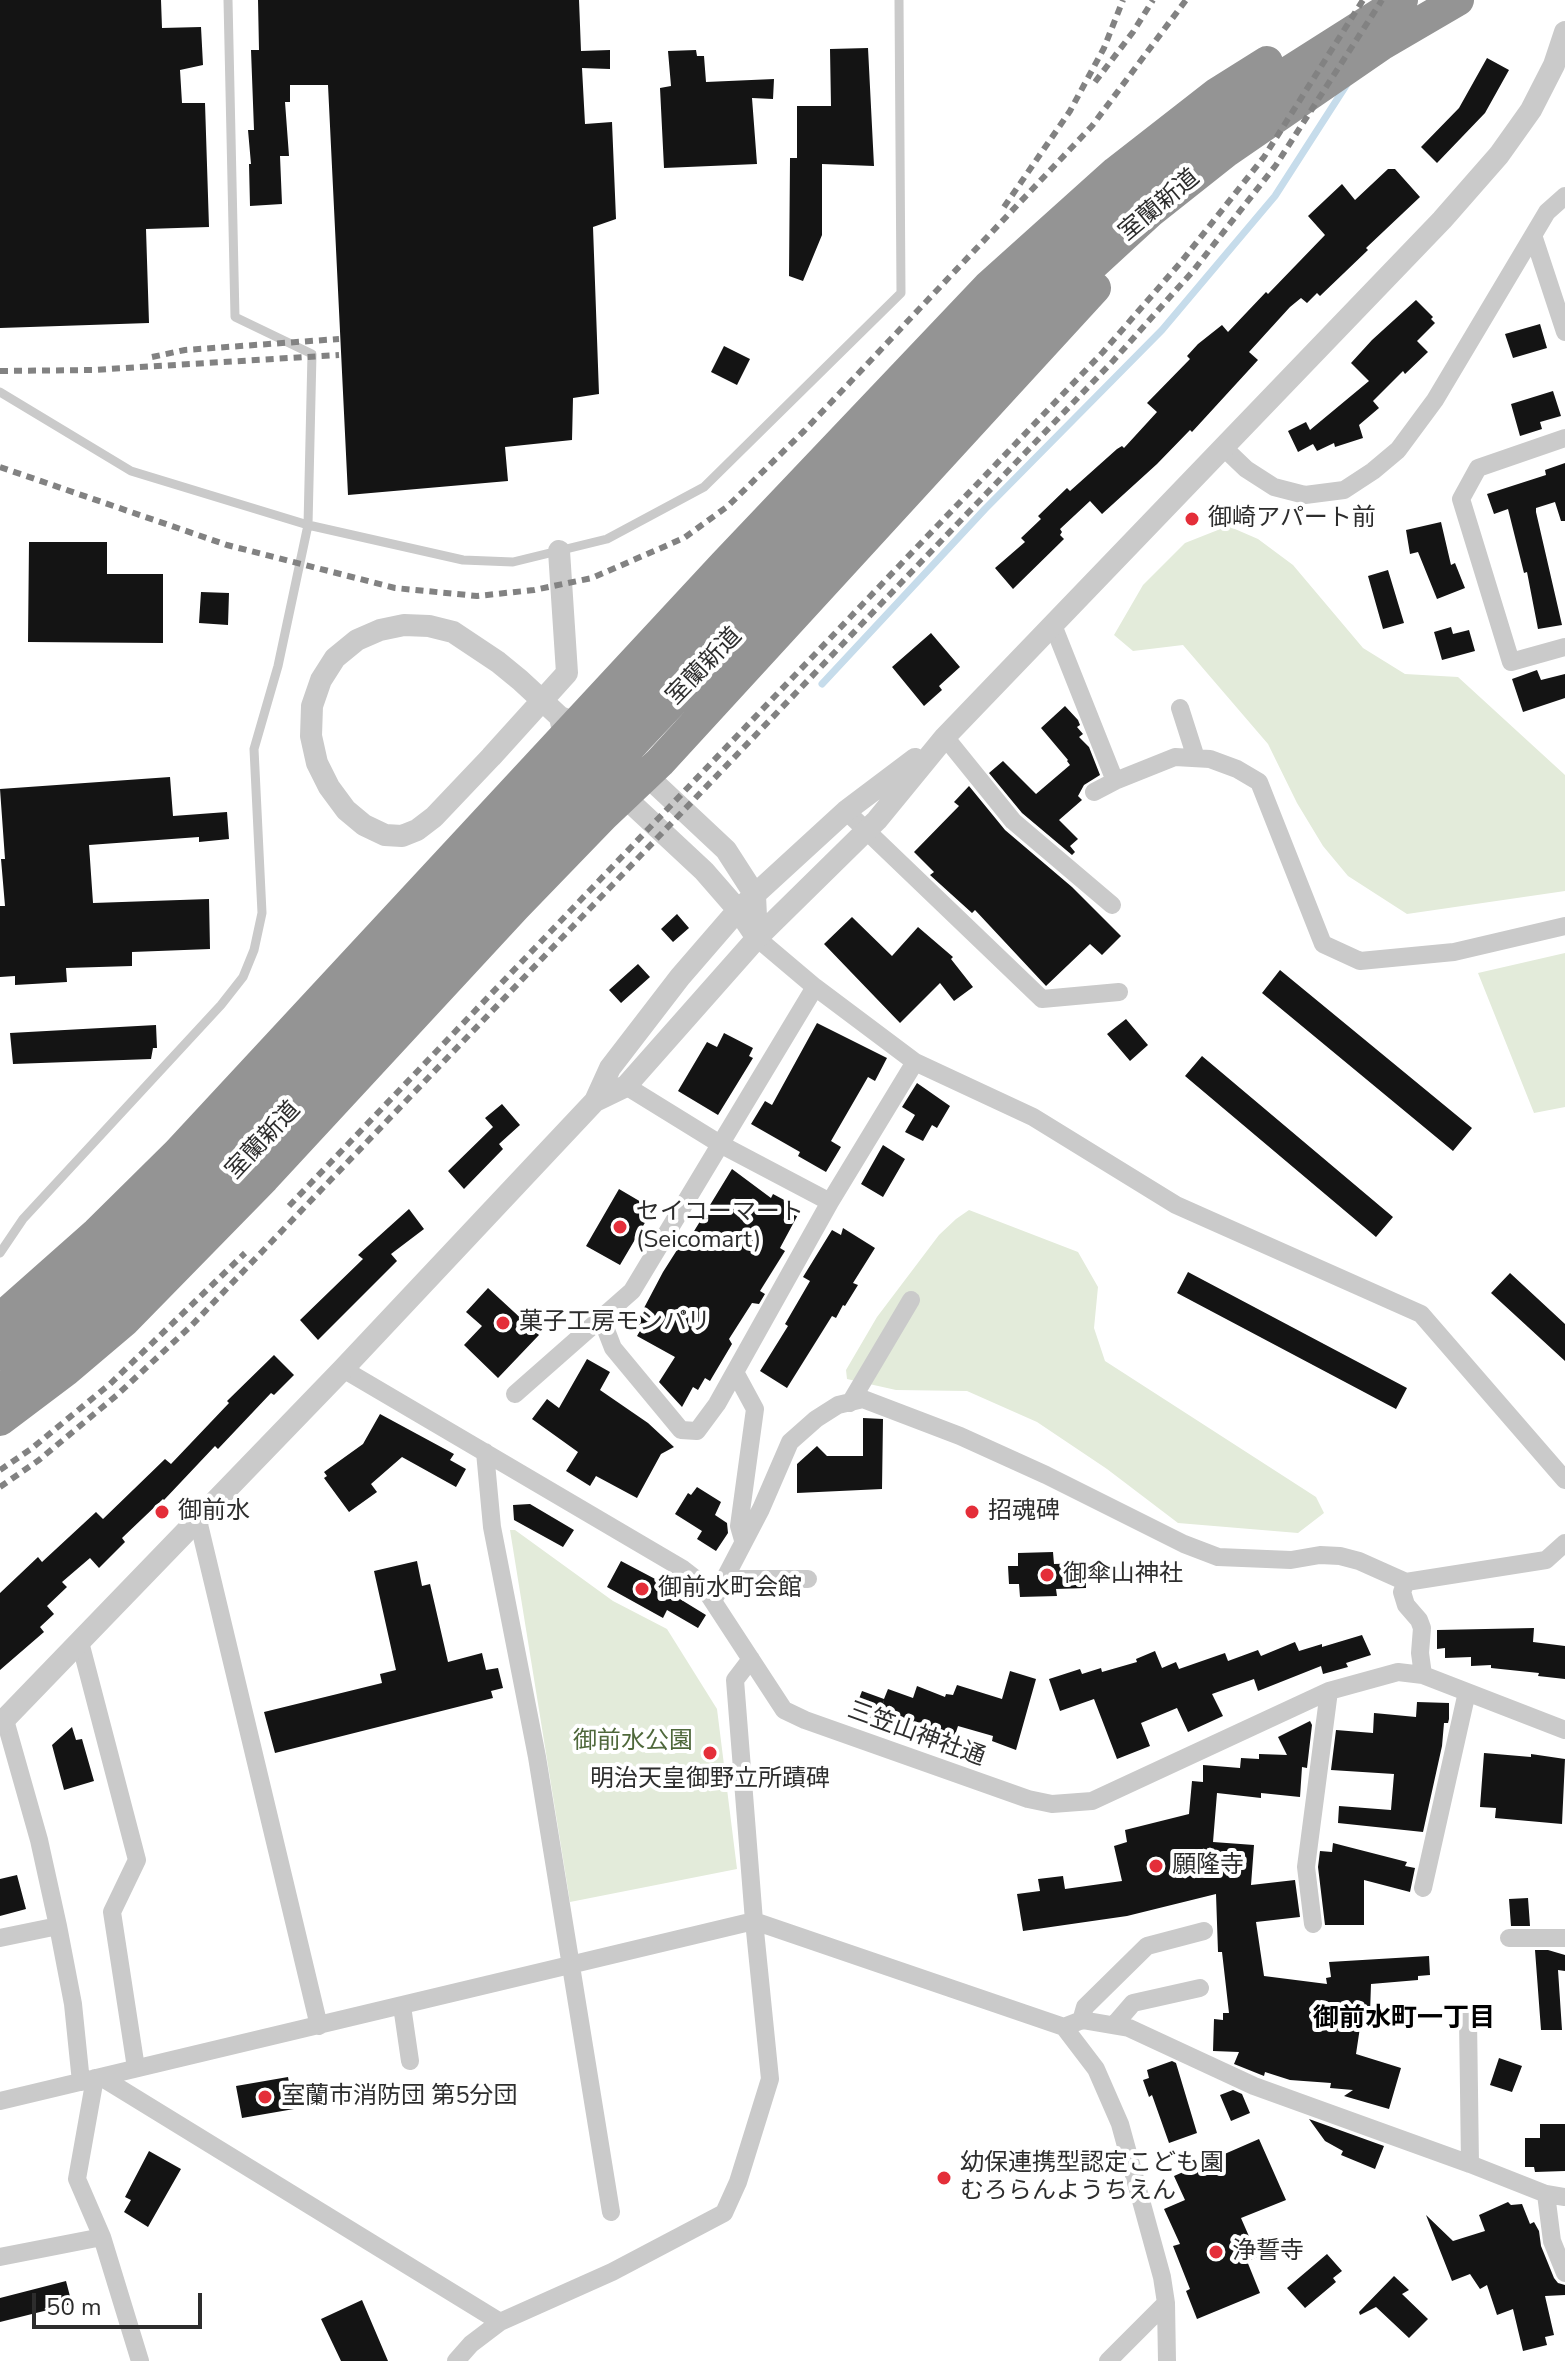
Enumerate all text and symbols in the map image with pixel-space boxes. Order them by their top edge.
street label: 室蘭新道 [1114,164,1206,248]
place label: 御崎アパート前 [1208,505,1376,533]
marker: 御崎アパート前 [1183,510,1201,528]
street label: 室蘭新道 [661,622,749,712]
street label: 室蘭新道 [221,1096,307,1186]
place label: セイコーマート (Seicomart) [636,1199,804,1255]
marker: セイコーマート (Seicomart) [611,1218,629,1236]
place label: 菓子工房モンパリ [519,1309,711,1337]
marker: 菓子工房モンパリ [494,1314,512,1332]
place label: 御前水 [178,1498,250,1526]
place label: 招魂碑 [988,1498,1060,1526]
marker: 御前水 [153,1503,171,1521]
marker: 招魂碑 [963,1503,981,1521]
place label: 御傘山神社 [1063,1561,1183,1589]
marker: 御傘山神社 [1038,1566,1056,1584]
place label: 御前水町会館 [658,1575,802,1603]
marker: 御前水町会館 [633,1580,651,1598]
street label: 三笠山神社通 [843,1697,989,1773]
park label: 御前水公園 [573,1728,693,1756]
marker: 明治天皇御野立所蹟碑 [701,1744,719,1762]
place label: 明治天皇御野立所蹟碑 [590,1766,830,1794]
place label: 願隆寺 [1172,1852,1244,1880]
marker: 願隆寺 [1147,1857,1165,1875]
district label: 御前水町一丁目 [1313,2004,1495,2036]
place label: 室蘭市消防団 第5分団 [281,2083,518,2111]
marker: 室蘭市消防団 第5分団 [256,2088,274,2106]
place label: 幼保連携型認定こども園 むろらんようちえん [960,2150,1224,2206]
marker: 幼保連携型認定こども園 むろらんようちえん [935,2169,953,2187]
place label: 浄誓寺 [1232,2238,1304,2266]
marker: 浄誓寺 [1207,2243,1225,2261]
scale bar [36,2277,206,2327]
text: 50 m [46,2291,102,2323]

